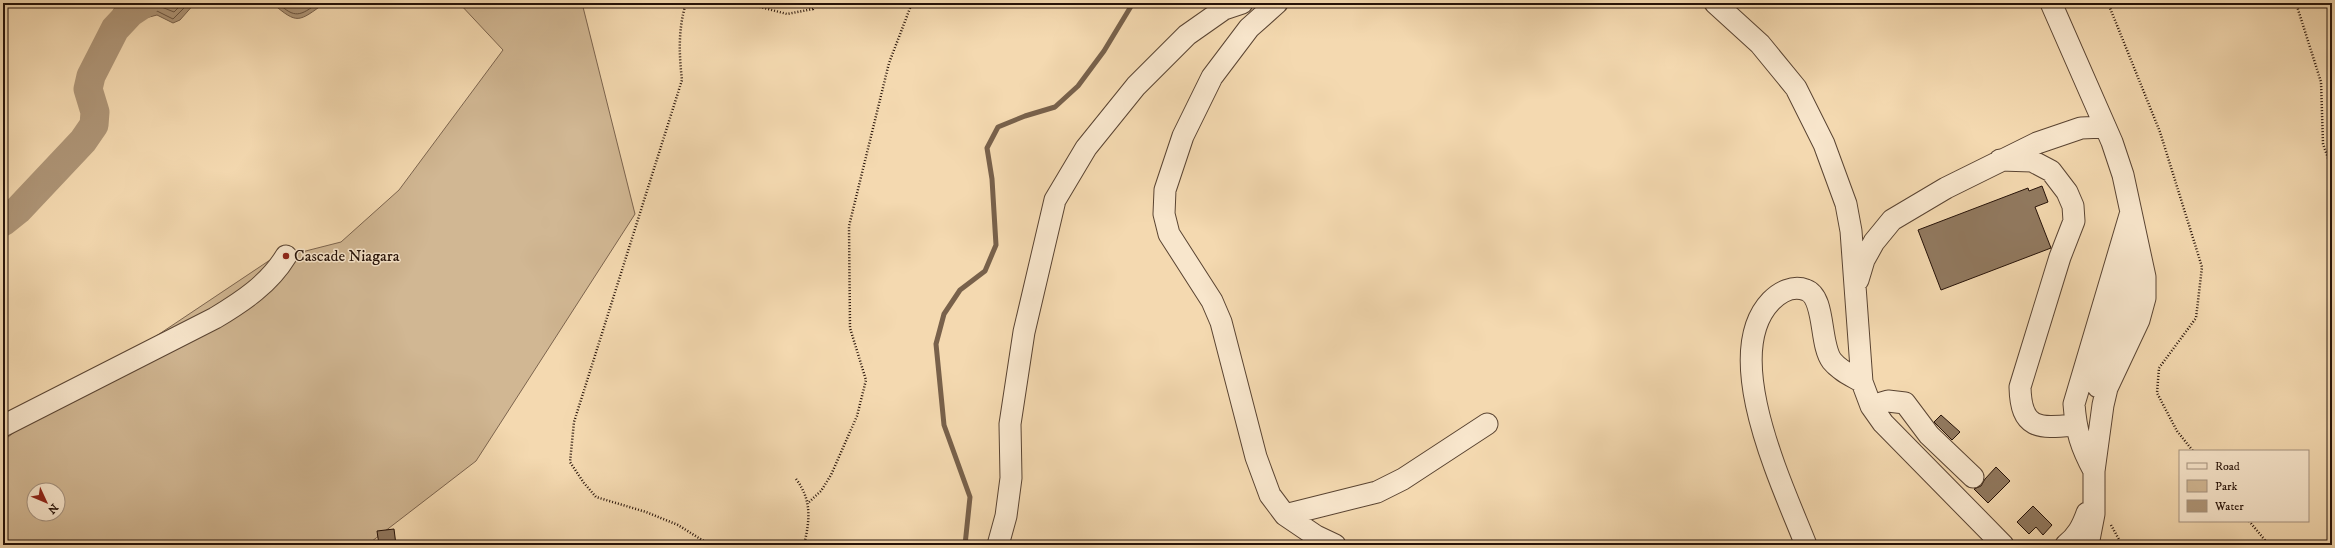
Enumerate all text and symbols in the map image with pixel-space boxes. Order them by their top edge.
place label: Cascade Niagara [294,246,400,266]
marker: Cascade Niagara [281,251,291,261]
legend [2179,450,2309,522]
text: Road [2215,459,2240,474]
text: Park [2215,479,2237,494]
north arrow [26,482,66,522]
text: Water [2214,499,2244,514]
text: N [44,500,61,516]

